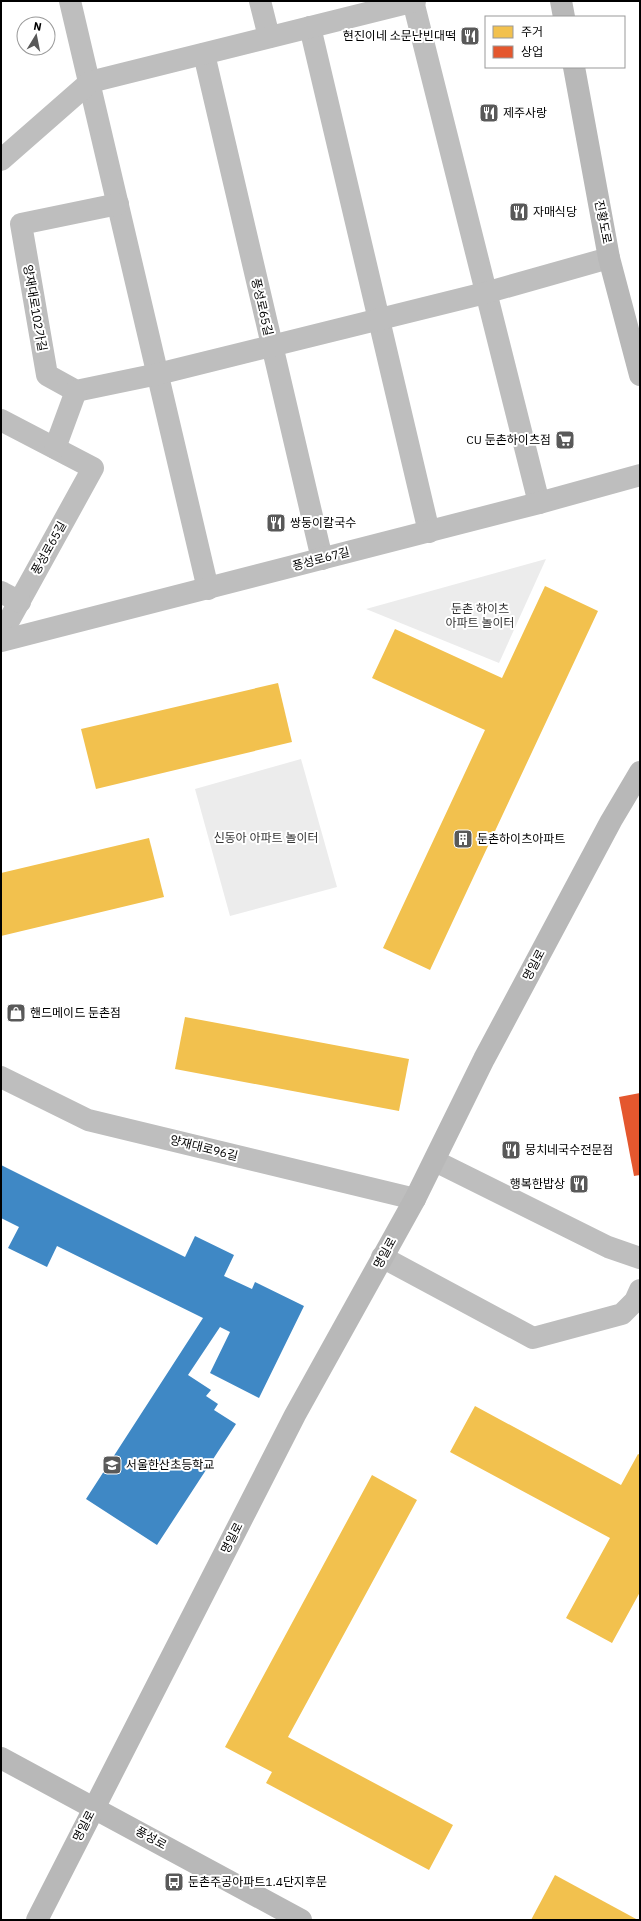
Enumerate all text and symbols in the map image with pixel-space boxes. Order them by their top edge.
north arrow [16,16,56,56]
legend [485,16,625,68]
text: N [33,19,43,34]
text: 주거 [521,24,543,39]
restaurant icon: 현진이네 소문난빈대떡 [459,25,481,47]
place label: 현진이네 소문난빈대떡 [343,28,456,43]
text: 상업 [521,44,543,59]
restaurant icon: 제주사랑 [478,102,500,124]
place label: 제주사랑 [503,105,547,120]
street label: 진황도로 [592,199,615,245]
restaurant icon: 자매식당 [508,201,530,223]
place label: 자매식당 [533,204,577,219]
street label: 양재대로102가길 [20,263,51,352]
street label: 풍성로65길 [249,277,276,337]
supermarket icon: CU 둔촌하이츠점 [554,429,576,451]
place label: CU 둔촌하이츠점 [466,432,551,447]
restaurant icon: 쌍둥이칼국수 [265,512,287,534]
place label: 쌍둥이칼국수 [290,515,356,530]
street label: 풍성로65길 [28,519,69,577]
street label: 풍성로67길 [291,544,351,573]
park label: 둔촌 하이츠 아파트 놀이터 [445,601,515,630]
building icon: 둔촌하이츠아파트 [452,828,474,850]
park label: 신동아 아파트 놀이터 [213,830,319,845]
place label: 둔촌하이츠아파트 [477,831,565,846]
street label: 명일로 [519,947,548,983]
shop icon: 핸드메이드 둔촌점 [5,1002,27,1024]
place label: 핸드메이드 둔촌점 [30,1005,121,1020]
street label: 양재대로96길 [169,1132,240,1163]
restaurant icon: 뭉치네국수전문점 [500,1139,522,1161]
place label: 뭉치네국수전문점 [525,1142,613,1157]
restaurant icon: 행복한밥상 [568,1173,590,1195]
place label: 행복한밥상 [510,1176,565,1191]
street label: 명일로 [370,1235,399,1271]
school or university icon: 서울한산초등학교 [101,1454,123,1476]
place label: 서울한산초등학교 [126,1457,214,1472]
street label: 명일로 [217,1520,246,1556]
street label: 명일로 [69,1808,98,1844]
street label: 풍성로 [133,1823,169,1852]
bus stop icon: 둔촌주공아파트1.4단지후문 [163,1871,185,1893]
place label: 둔촌주공아파트1.4단지후문 [188,1874,327,1889]

